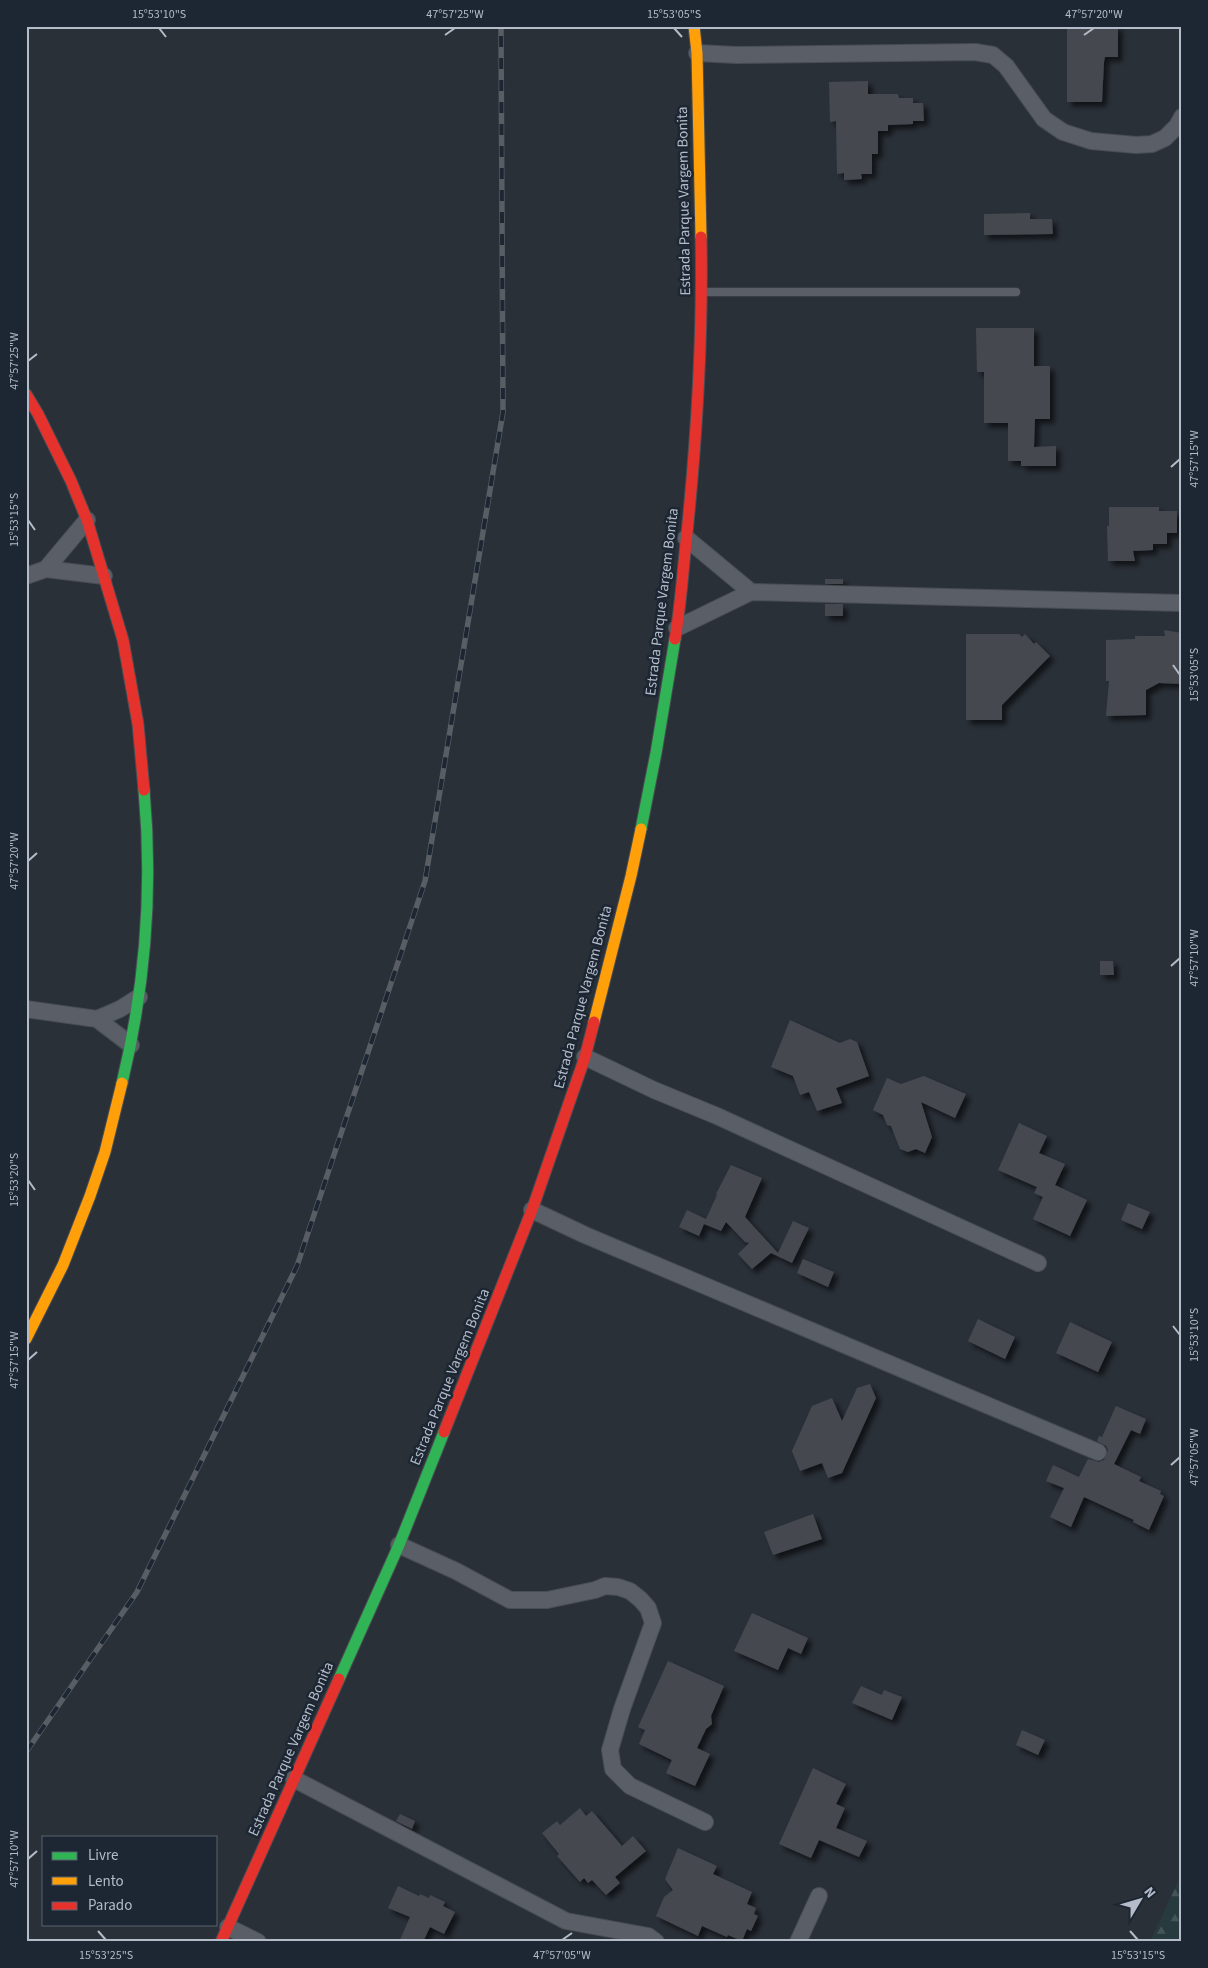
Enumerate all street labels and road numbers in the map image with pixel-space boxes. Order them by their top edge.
street label: Estrada Parque Vargem Bonita [672,106,696,296]
street label: Estrada Parque Vargem Bonita [640,507,684,697]
street label: Estrada Parque Vargem Bonita [548,903,618,1091]
street label: Estrada Parque Vargem Bonita [405,1285,495,1469]
street label: Estrada Parque Vargem Bonita [243,1658,339,1840]

